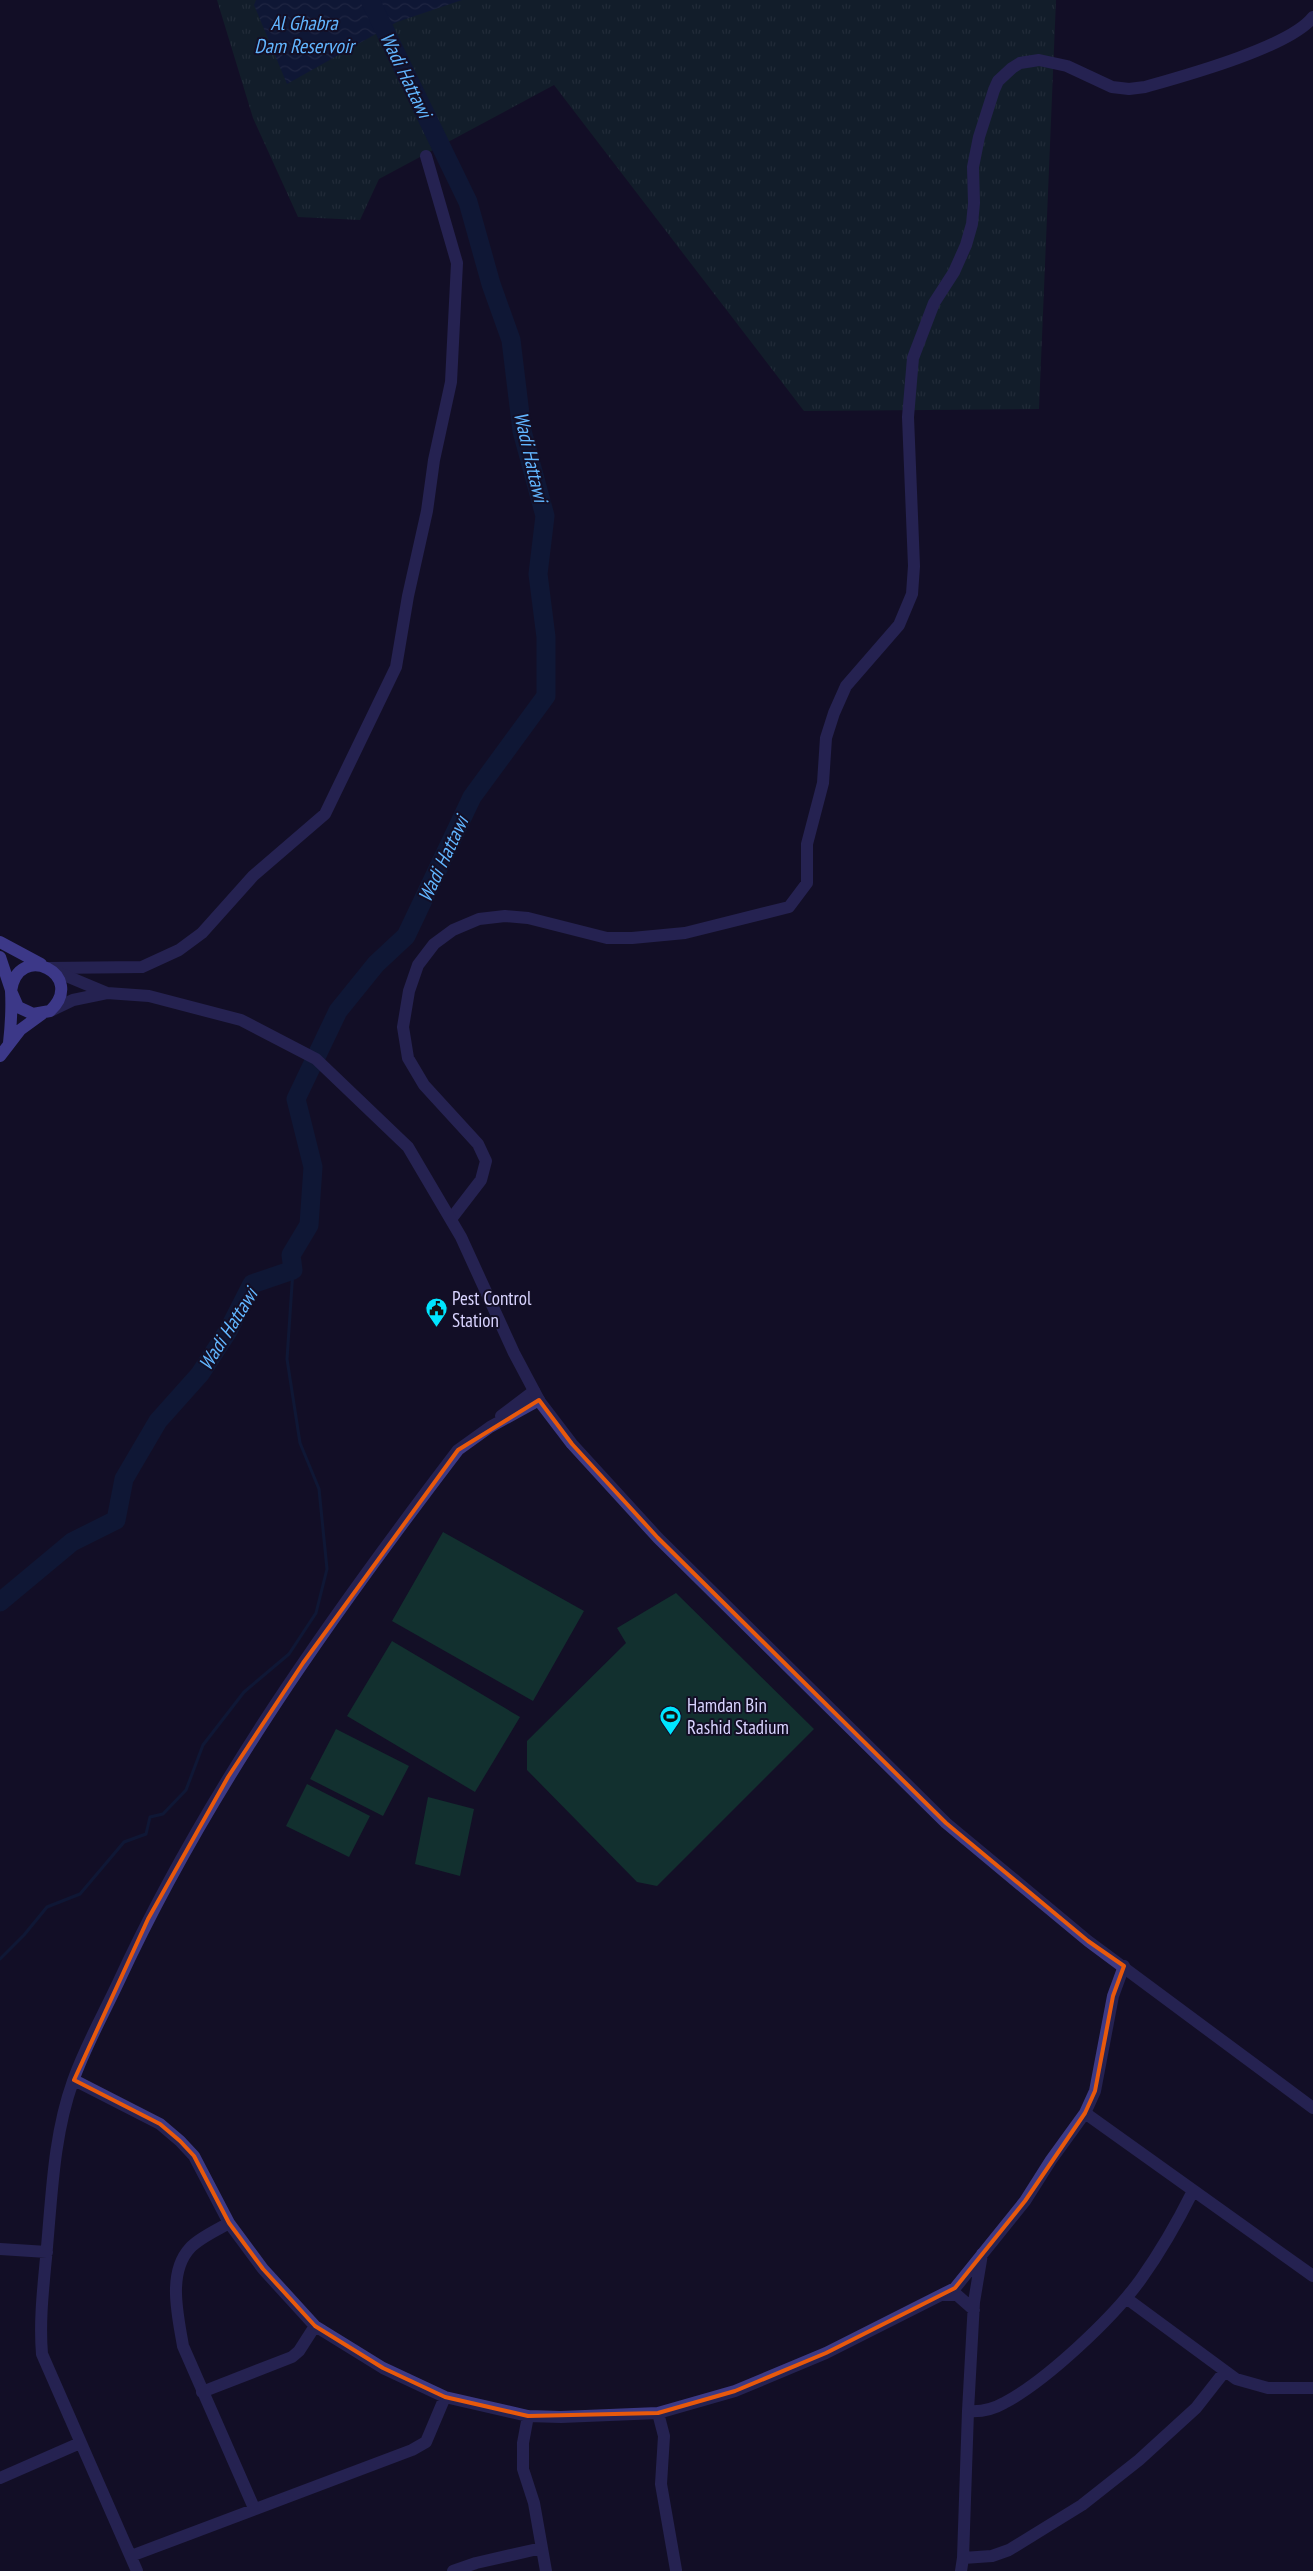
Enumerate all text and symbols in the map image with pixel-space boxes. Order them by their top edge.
water label: Al Ghabra Dam Reservoir [254,10,356,59]
water label: Wadi Hattawi [374,28,439,124]
water label: Wadi Hattawi [508,409,555,507]
water label: Wadi Hattawi [412,809,475,906]
water label: Wadi Hattawi [193,1281,265,1375]
place label: Pest Control Station [452,1286,532,1332]
public building icon: Pest Control Station [424,1297,448,1328]
place label: Hamdan Bin Rashid Stadium [687,1693,789,1739]
sports icon: Hamdan Bin Rashid Stadium [659,1704,683,1735]

